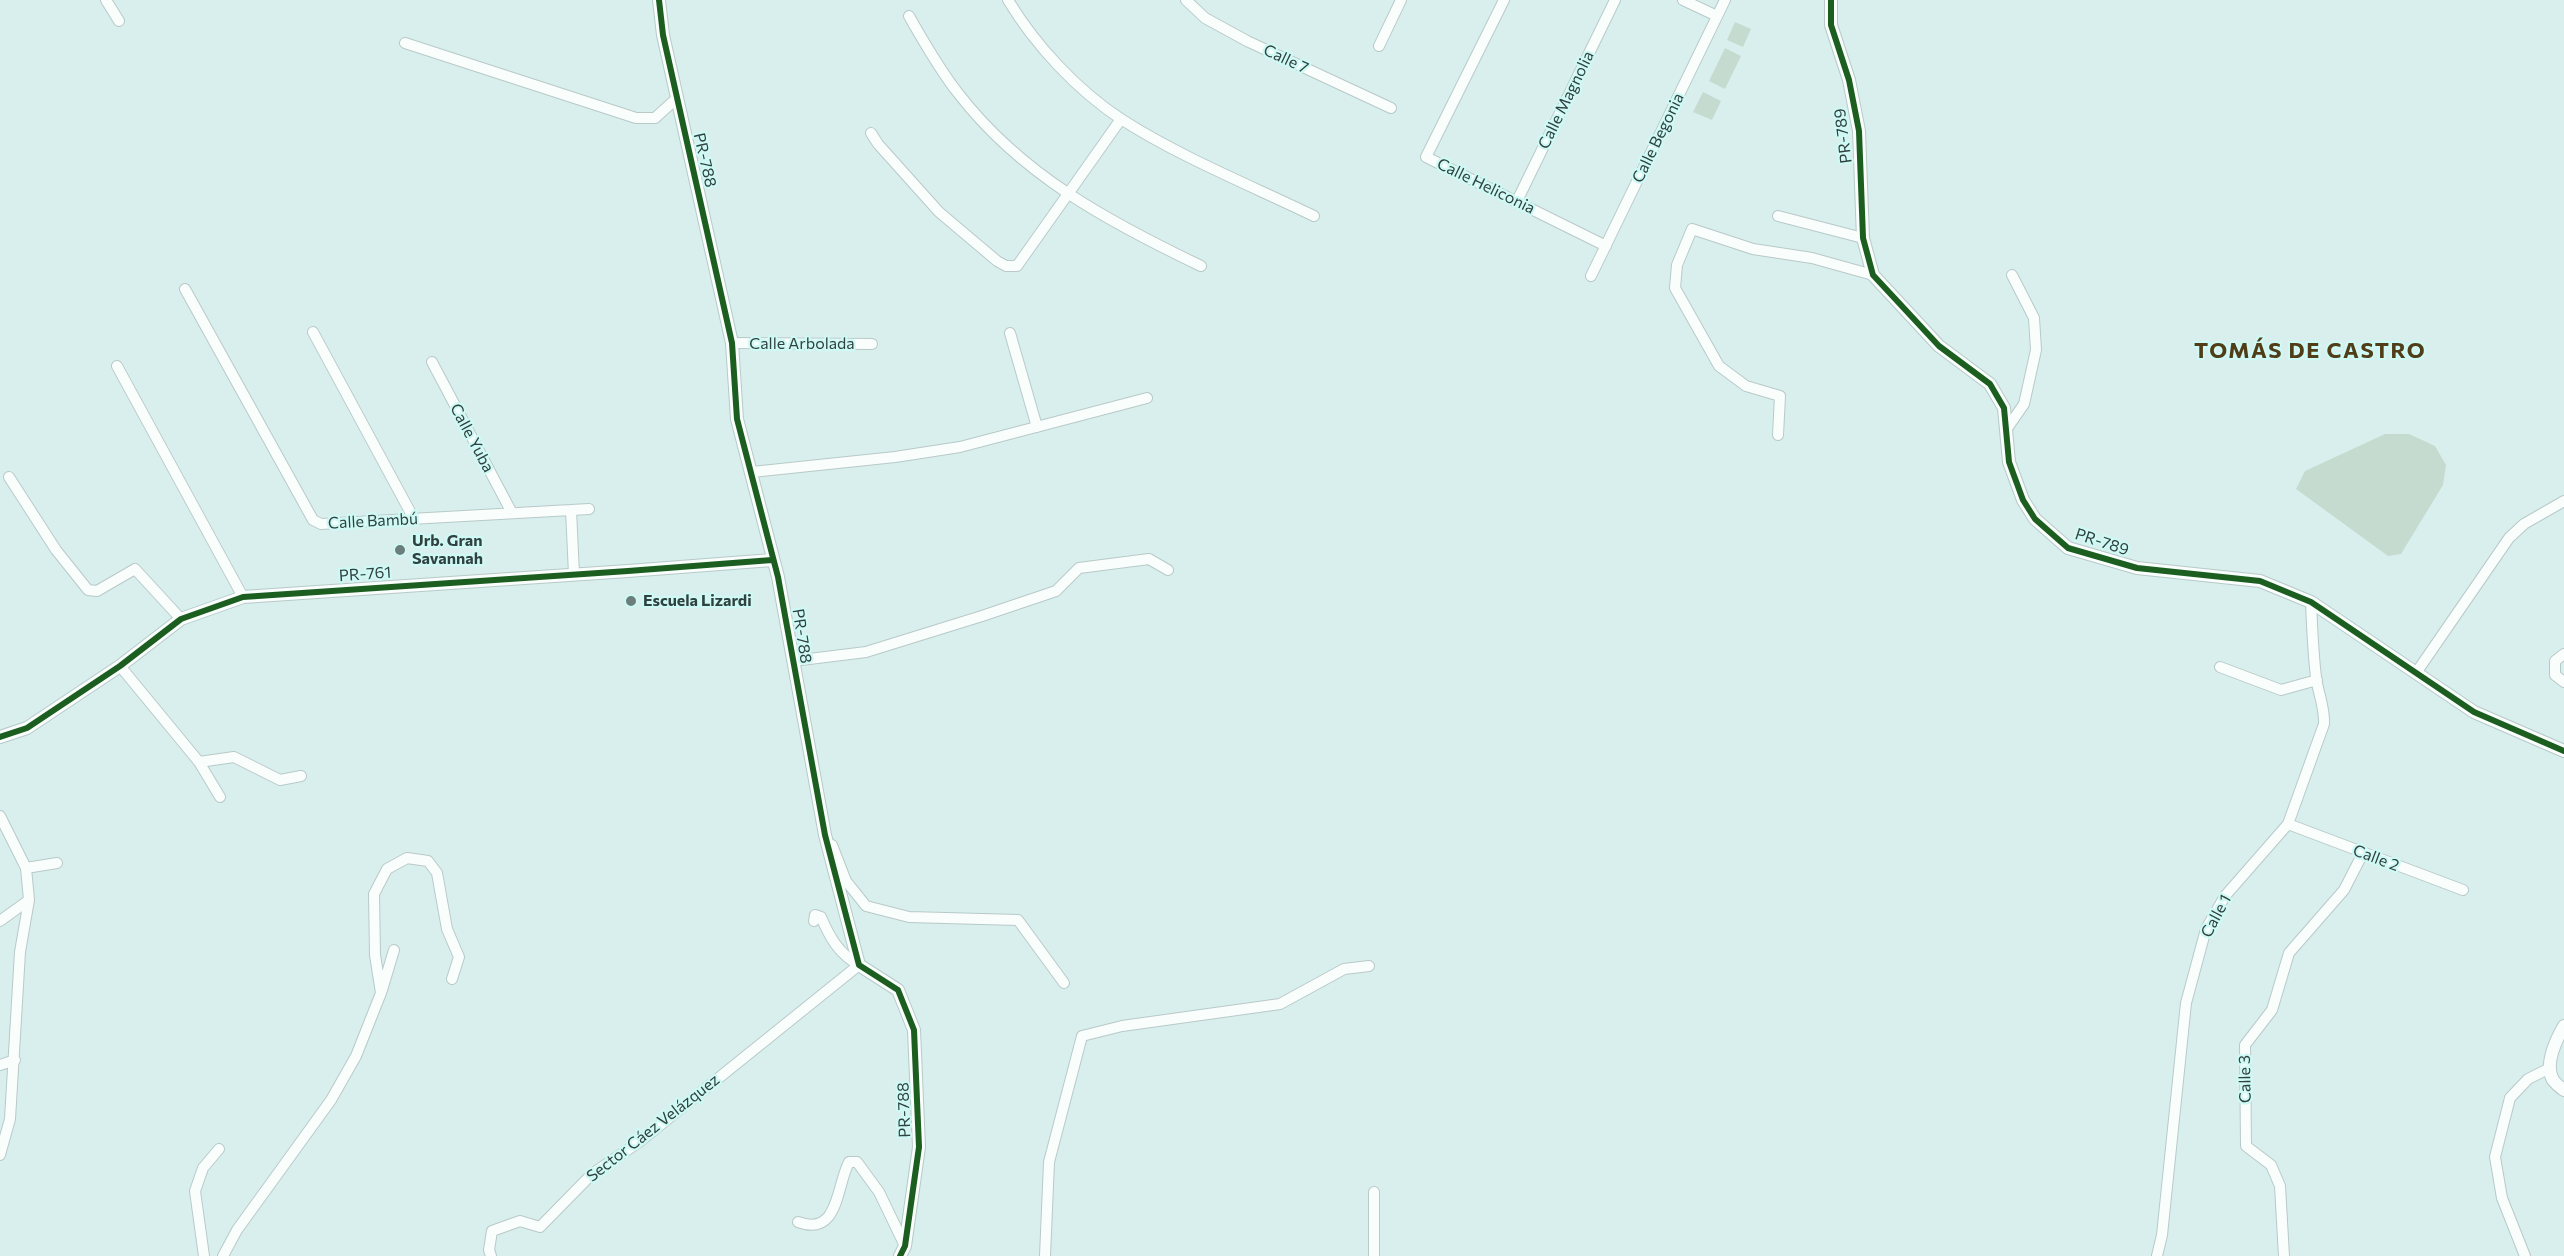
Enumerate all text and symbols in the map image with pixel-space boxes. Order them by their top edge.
street label: Calle 7 [1260,40,1312,78]
street label: Calle Magnolia [1534,48,1598,152]
street label: Calle Begonia [1628,90,1688,186]
street label: PR-789 [1830,107,1856,165]
street label: PR-788 [689,131,721,189]
street label: Calle Heliconia [1434,154,1538,218]
street label: Calle Arbolada [749,334,855,354]
district label: TOMÁS DE CASTRO [2194,338,2426,364]
street label: Calle Yuba [446,400,498,476]
street label: Calle Bambú [328,509,418,533]
street label: PR-789 [2073,524,2131,560]
place label: Urb. Gran Savannah [412,531,483,569]
marker: Urb. Gran Savannah [393,543,407,557]
street label: PR-761 [338,563,392,585]
place label: Escuela Lizardi [643,591,752,611]
marker: Escuela Lizardi [624,594,638,608]
street label: PR-788 [788,607,816,665]
street label: Calle 2 [2350,840,2402,876]
street label: Calle 1 [2197,891,2235,941]
street label: Calle 3 [2235,1055,2255,1103]
street label: Sector Cáez Velázquez [583,1070,723,1186]
street label: PR-788 [893,1082,915,1138]

